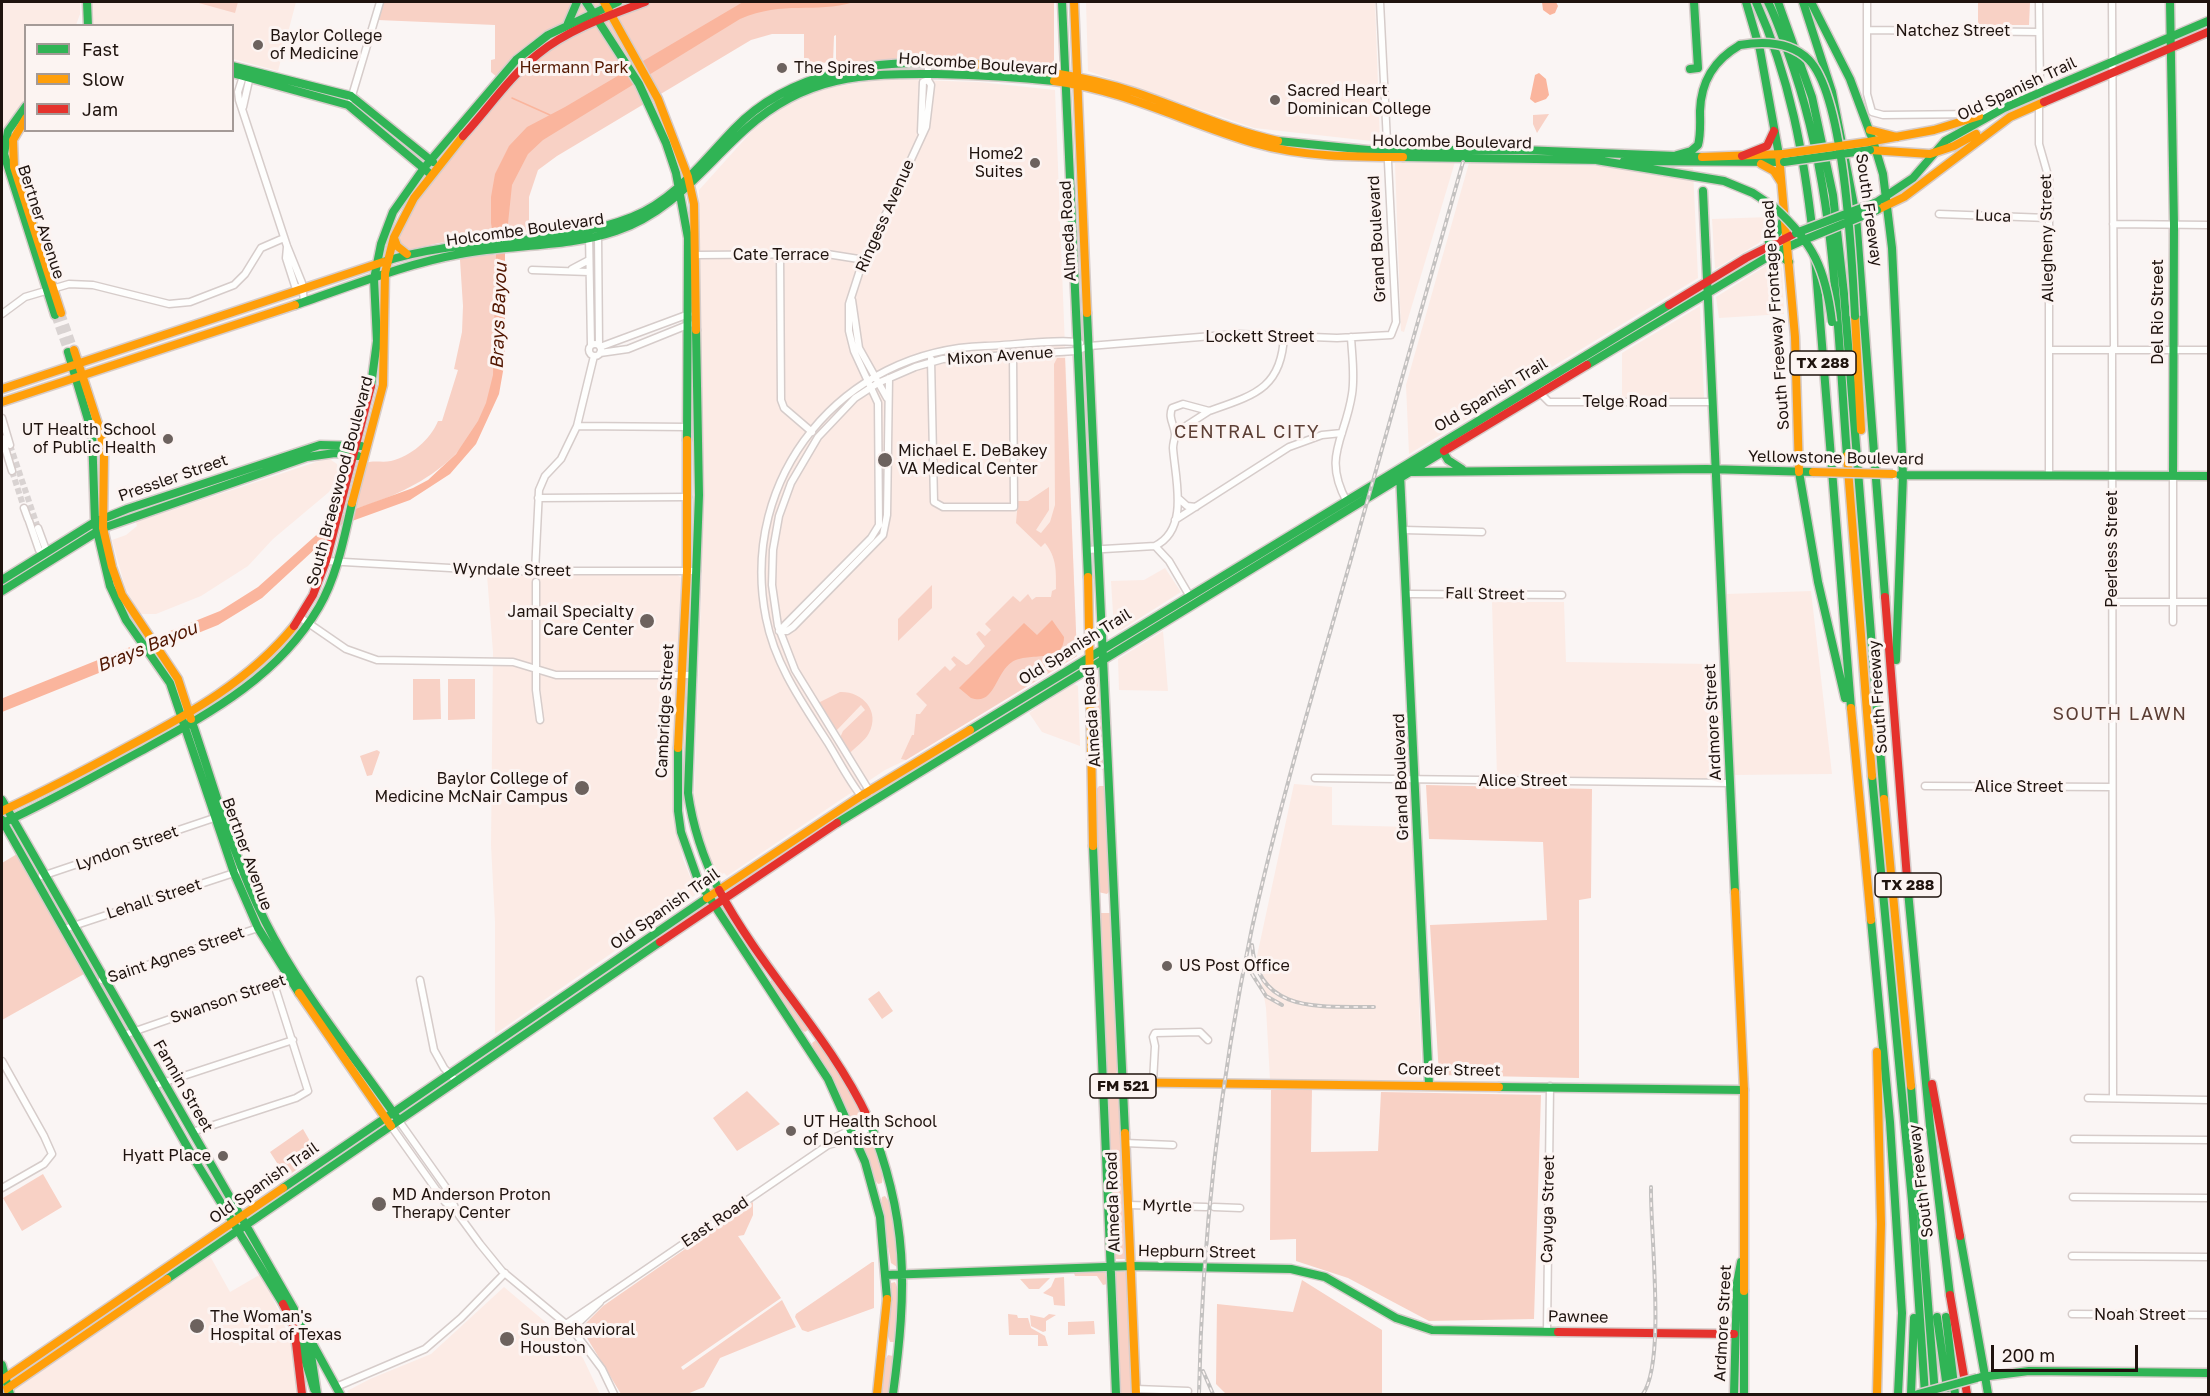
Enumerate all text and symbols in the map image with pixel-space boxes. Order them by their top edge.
street label: Natchez Street [1896,21,2010,41]
legend [24,24,234,132]
place label: Baylor College of Medicine [270,26,382,64]
text: Fast [82,38,119,60]
marker: Baylor College of Medicine [251,38,265,52]
street label: Holcombe Boulevard [898,49,1058,79]
street label: Old Spanish Trail [1954,53,2080,125]
park label: Hermann Park [519,58,629,78]
place label: The Spires [794,58,875,78]
marker: The Spires [775,61,789,75]
text: Slow [82,68,124,90]
place label: Sacred Heart Dominican College [1287,81,1431,119]
marker: Sacred Heart Dominican College [1268,93,1282,107]
text: Jam [82,98,118,120]
street label: Holcombe Boulevard [1372,131,1532,153]
place label: Home2 Suites [969,144,1023,182]
street label: South Freeway [1852,152,1886,268]
marker: Home2 Suites [1028,156,1042,170]
street label: Ringess Avenue [852,157,918,275]
street label: Bertner Avenue [14,163,68,281]
street label: Allegheny Street [2036,174,2058,302]
street label: Grand Boulevard [1364,175,1390,303]
street label: Almeda Road [1056,180,1080,282]
street label: South Freeway Frontage Road [1758,199,1794,431]
street label: Luca [1975,206,2011,226]
street label: Holcombe Boulevard [445,209,605,251]
street label: Cate Terrace [733,245,829,265]
street label: Del Rio Street [2148,259,2168,365]
water label: Brays Bayou [486,263,512,369]
street label: Lockett Street [1205,327,1315,347]
street label: Mixon Avenue [946,343,1054,369]
road number: TX 288 [1790,351,1856,375]
street label: Old Spanish Trail [1431,353,1551,437]
street label: South Braeswood Boulevard [303,374,377,588]
street label: Telge Road [1582,392,1668,412]
place label: UT Health School of Public Health [22,420,156,458]
district label: CENTRAL CITY [1174,421,1320,443]
marker: UT Health School of Public Health [161,432,175,446]
place label: Michael E. DeBakey VA Medical Center [898,441,1047,479]
street label: Yellowstone Boulevard [1748,447,1924,469]
street label: Pressler Street [116,450,230,506]
marker: Michael E. DeBakey VA Medical Center [876,451,894,469]
street label: Peerless Street [2102,490,2122,608]
street label: Wyndale Street [453,559,571,581]
street label: Fall Street [1445,584,1525,604]
place label: Jamail Specialty Care Center [508,602,634,640]
street label: Old Spanish Trail [1015,605,1135,689]
marker: Jamail Specialty Care Center [638,612,656,630]
water label: Brays Bayou [94,617,200,677]
street label: South Freeway [1864,639,1892,755]
street label: Cambridge Street [652,643,678,779]
street label: Ardmore Street [1700,663,1726,781]
street label: Almeda Road [1079,666,1105,768]
district label: SOUTH LAWN [2052,703,2188,725]
street label: Grand Boulevard [1389,713,1413,841]
place label: Baylor College of Medicine McNair Campus [374,769,568,807]
street label: Alice Street [1478,771,1568,791]
street label: Alice Street [1974,777,2064,797]
marker: Baylor College of Medicine McNair Campus [573,779,591,797]
street label: Bertner Avenue [218,795,276,913]
street label: Lyndon Street [73,821,181,875]
street label: Old Spanish Trail [607,864,723,954]
road number: TX 288 [1875,873,1941,897]
street label: Lehall Street [104,875,204,923]
street label: Saint Agnes Street [105,923,247,987]
place label: US Post Office [1179,956,1290,976]
marker: US Post Office [1160,959,1174,973]
street label: Swanson Street [168,970,288,1028]
street label: Fannin Street [149,1036,217,1136]
street label: Corder Street [1397,1060,1501,1080]
road number: FM 521 [1090,1074,1156,1098]
place label: UT Health School of Dentistry [803,1112,937,1150]
street label: South Freeway [1905,1123,1937,1239]
marker: UT Health School of Dentistry [784,1124,798,1138]
street label: Old Spanish Trail [206,1138,322,1228]
place label: Hyatt Place [122,1146,211,1166]
marker: Hyatt Place [216,1149,230,1163]
street label: Almeda Road [1102,1151,1124,1253]
street label: Cayuga Street [1537,1155,1559,1263]
place label: MD Anderson Proton Therapy Center [392,1185,551,1223]
street label: East Road [678,1193,752,1251]
marker: MD Anderson Proton Therapy Center [370,1195,388,1213]
street label: Myrtle [1142,1196,1192,1216]
street label: Hepburn Street [1138,1241,1256,1263]
street label: Ardmore Street [1710,1264,1736,1382]
street label: Noah Street [2094,1305,2186,1325]
place label: The Woman's Hospital of Texas [210,1307,342,1345]
street label: Pawnee [1548,1307,1608,1327]
marker: The Woman's Hospital of Texas [188,1317,206,1335]
place label: Sun Behavioral Houston [520,1320,635,1358]
marker: Sun Behavioral Houston [498,1330,516,1348]
scale bar [1994,1333,2141,1371]
text: 200 m [2002,1344,2055,1366]

